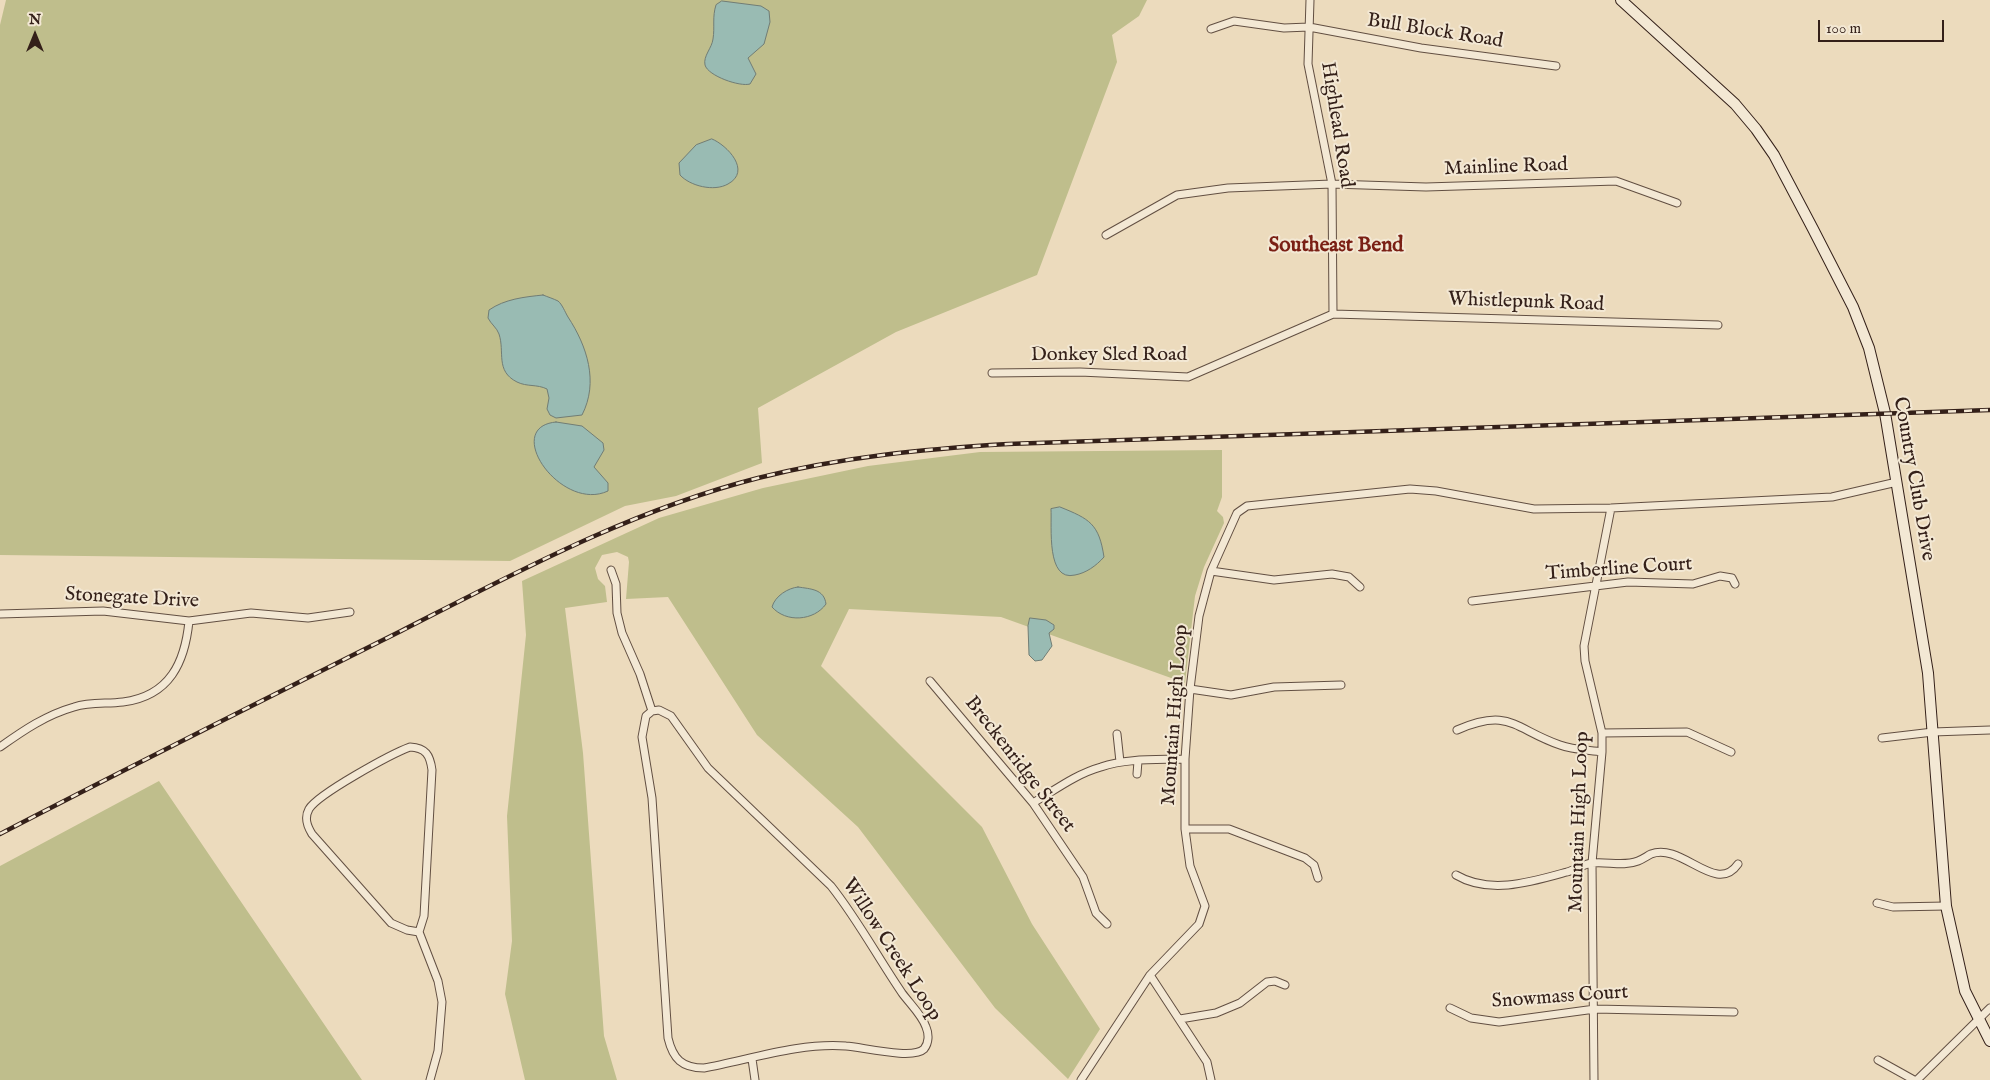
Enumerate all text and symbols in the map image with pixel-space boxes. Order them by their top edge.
street label: Bull Block Road [1365,9,1505,55]
north arrow [10,10,60,60]
scale bar [1820,10,1946,42]
text: N [29,11,41,29]
text: 100 m [1826,19,1861,38]
street label: Highlead Road [1314,60,1358,190]
street label: Mainline Road [1444,154,1568,182]
district label: Southeast Bend [1268,234,1404,260]
street label: Whistlepunk Road [1447,288,1605,318]
street label: Donkey Sled Road [1031,344,1187,368]
street label: Country Club Drive [1887,395,1939,563]
street label: Timberline Court [1545,553,1693,587]
street label: Stonegate Drive [64,584,200,614]
street label: Mountain High Loop [1158,624,1194,806]
street label: Breckenridge Street [958,692,1080,838]
street label: Mountain High Loop [1565,731,1595,913]
street label: Willow Creek Loop [836,874,946,1026]
street label: Snowmass Court [1491,981,1629,1015]

